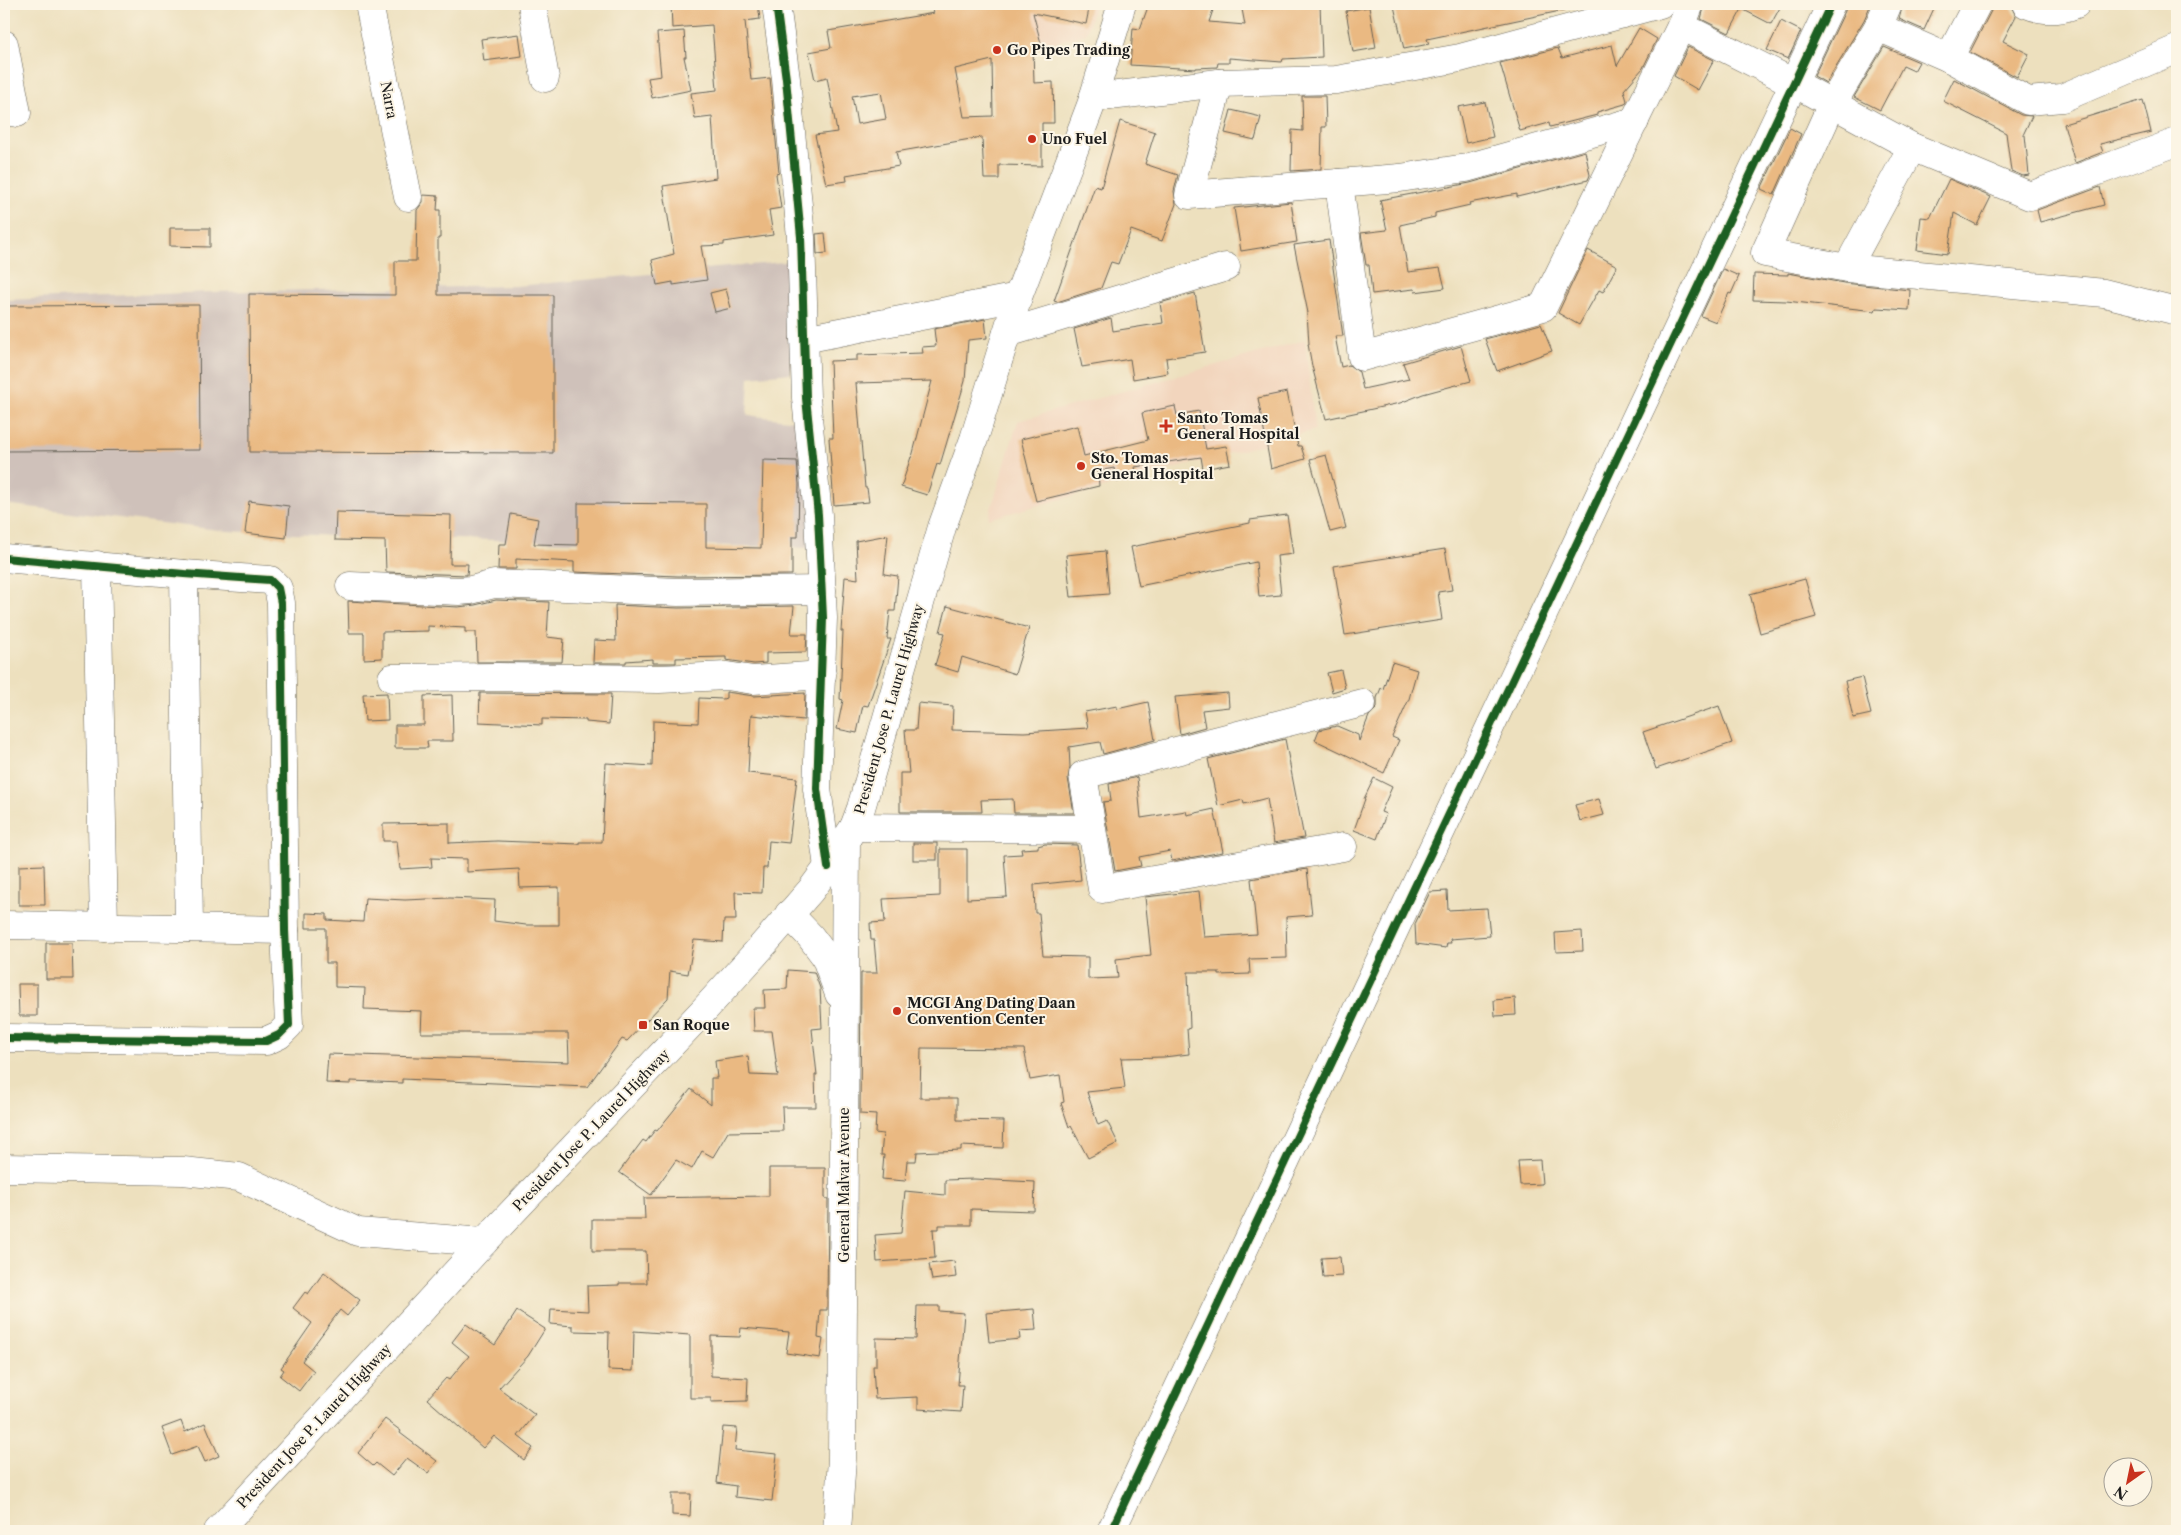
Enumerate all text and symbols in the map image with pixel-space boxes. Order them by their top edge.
place label: Go Pipes Trading [1007,41,1131,59]
marker: Go Pipes Trading [991,44,1003,56]
street label: Narra [377,80,402,121]
place label: Uno Fuel [1042,130,1107,148]
marker: Uno Fuel [1026,133,1038,145]
place label: Santo Tomas General Hospital [1177,409,1299,443]
marker: Santo Tomas General Hospital [1159,419,1173,433]
place label: Sto. Tomas General Hospital [1091,449,1213,483]
marker: Sto. Tomas General Hospital [1075,460,1087,472]
street label: President Jose P. Laurel Highway [850,601,928,816]
place label: MCGI Ang Dating Daan Convention Center [907,994,1076,1028]
marker: MCGI Ang Dating Daan Convention Center [891,1005,903,1017]
place label: San Roque [653,1016,730,1034]
marker: San Roque [637,1019,649,1031]
street label: President Jose P. Laurel Highway [509,1045,673,1215]
street label: General Malvar Avenue [835,1107,853,1263]
street label: President Jose P. Laurel Highway [233,1340,395,1512]
north arrow [2104,1458,2154,1508]
text: N [2111,1482,2131,1504]

